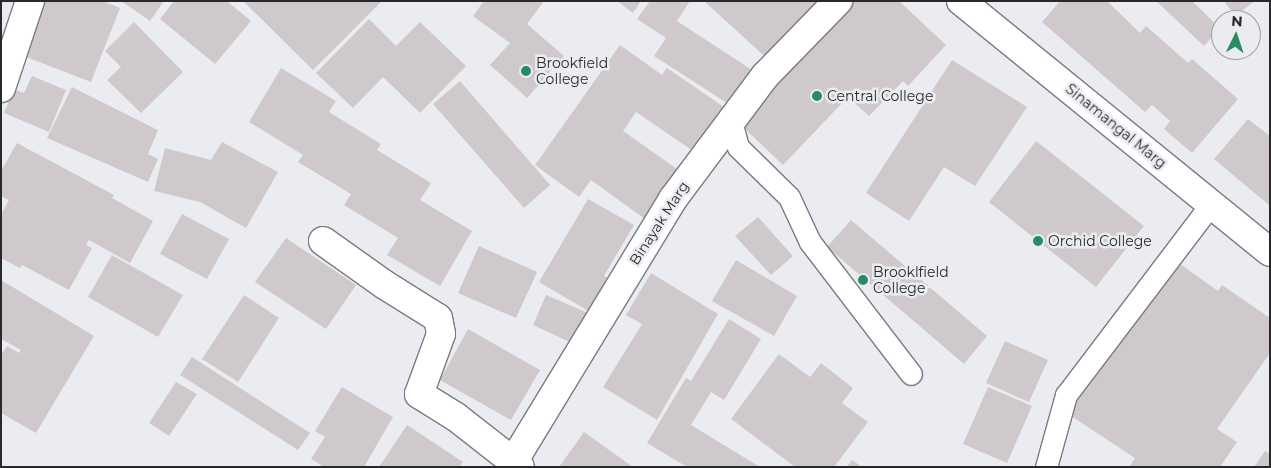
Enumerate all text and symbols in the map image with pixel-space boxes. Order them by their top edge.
north arrow [1211,10,1261,60]
text: N [1231,12,1243,30]
place label: Brookfield College [536,55,608,88]
marker: Brookfield College [520,65,532,77]
street label: Sinamangal Marg [1062,80,1170,172]
place label: Central College [827,88,933,104]
marker: Central College [811,90,823,102]
street label: Binayak Marg [626,178,692,268]
place label: Orchid College [1048,233,1152,249]
marker: Orchid College [1032,235,1044,247]
place label: Brooklfield College [873,264,949,296]
marker: Brooklfield College [857,274,869,286]

